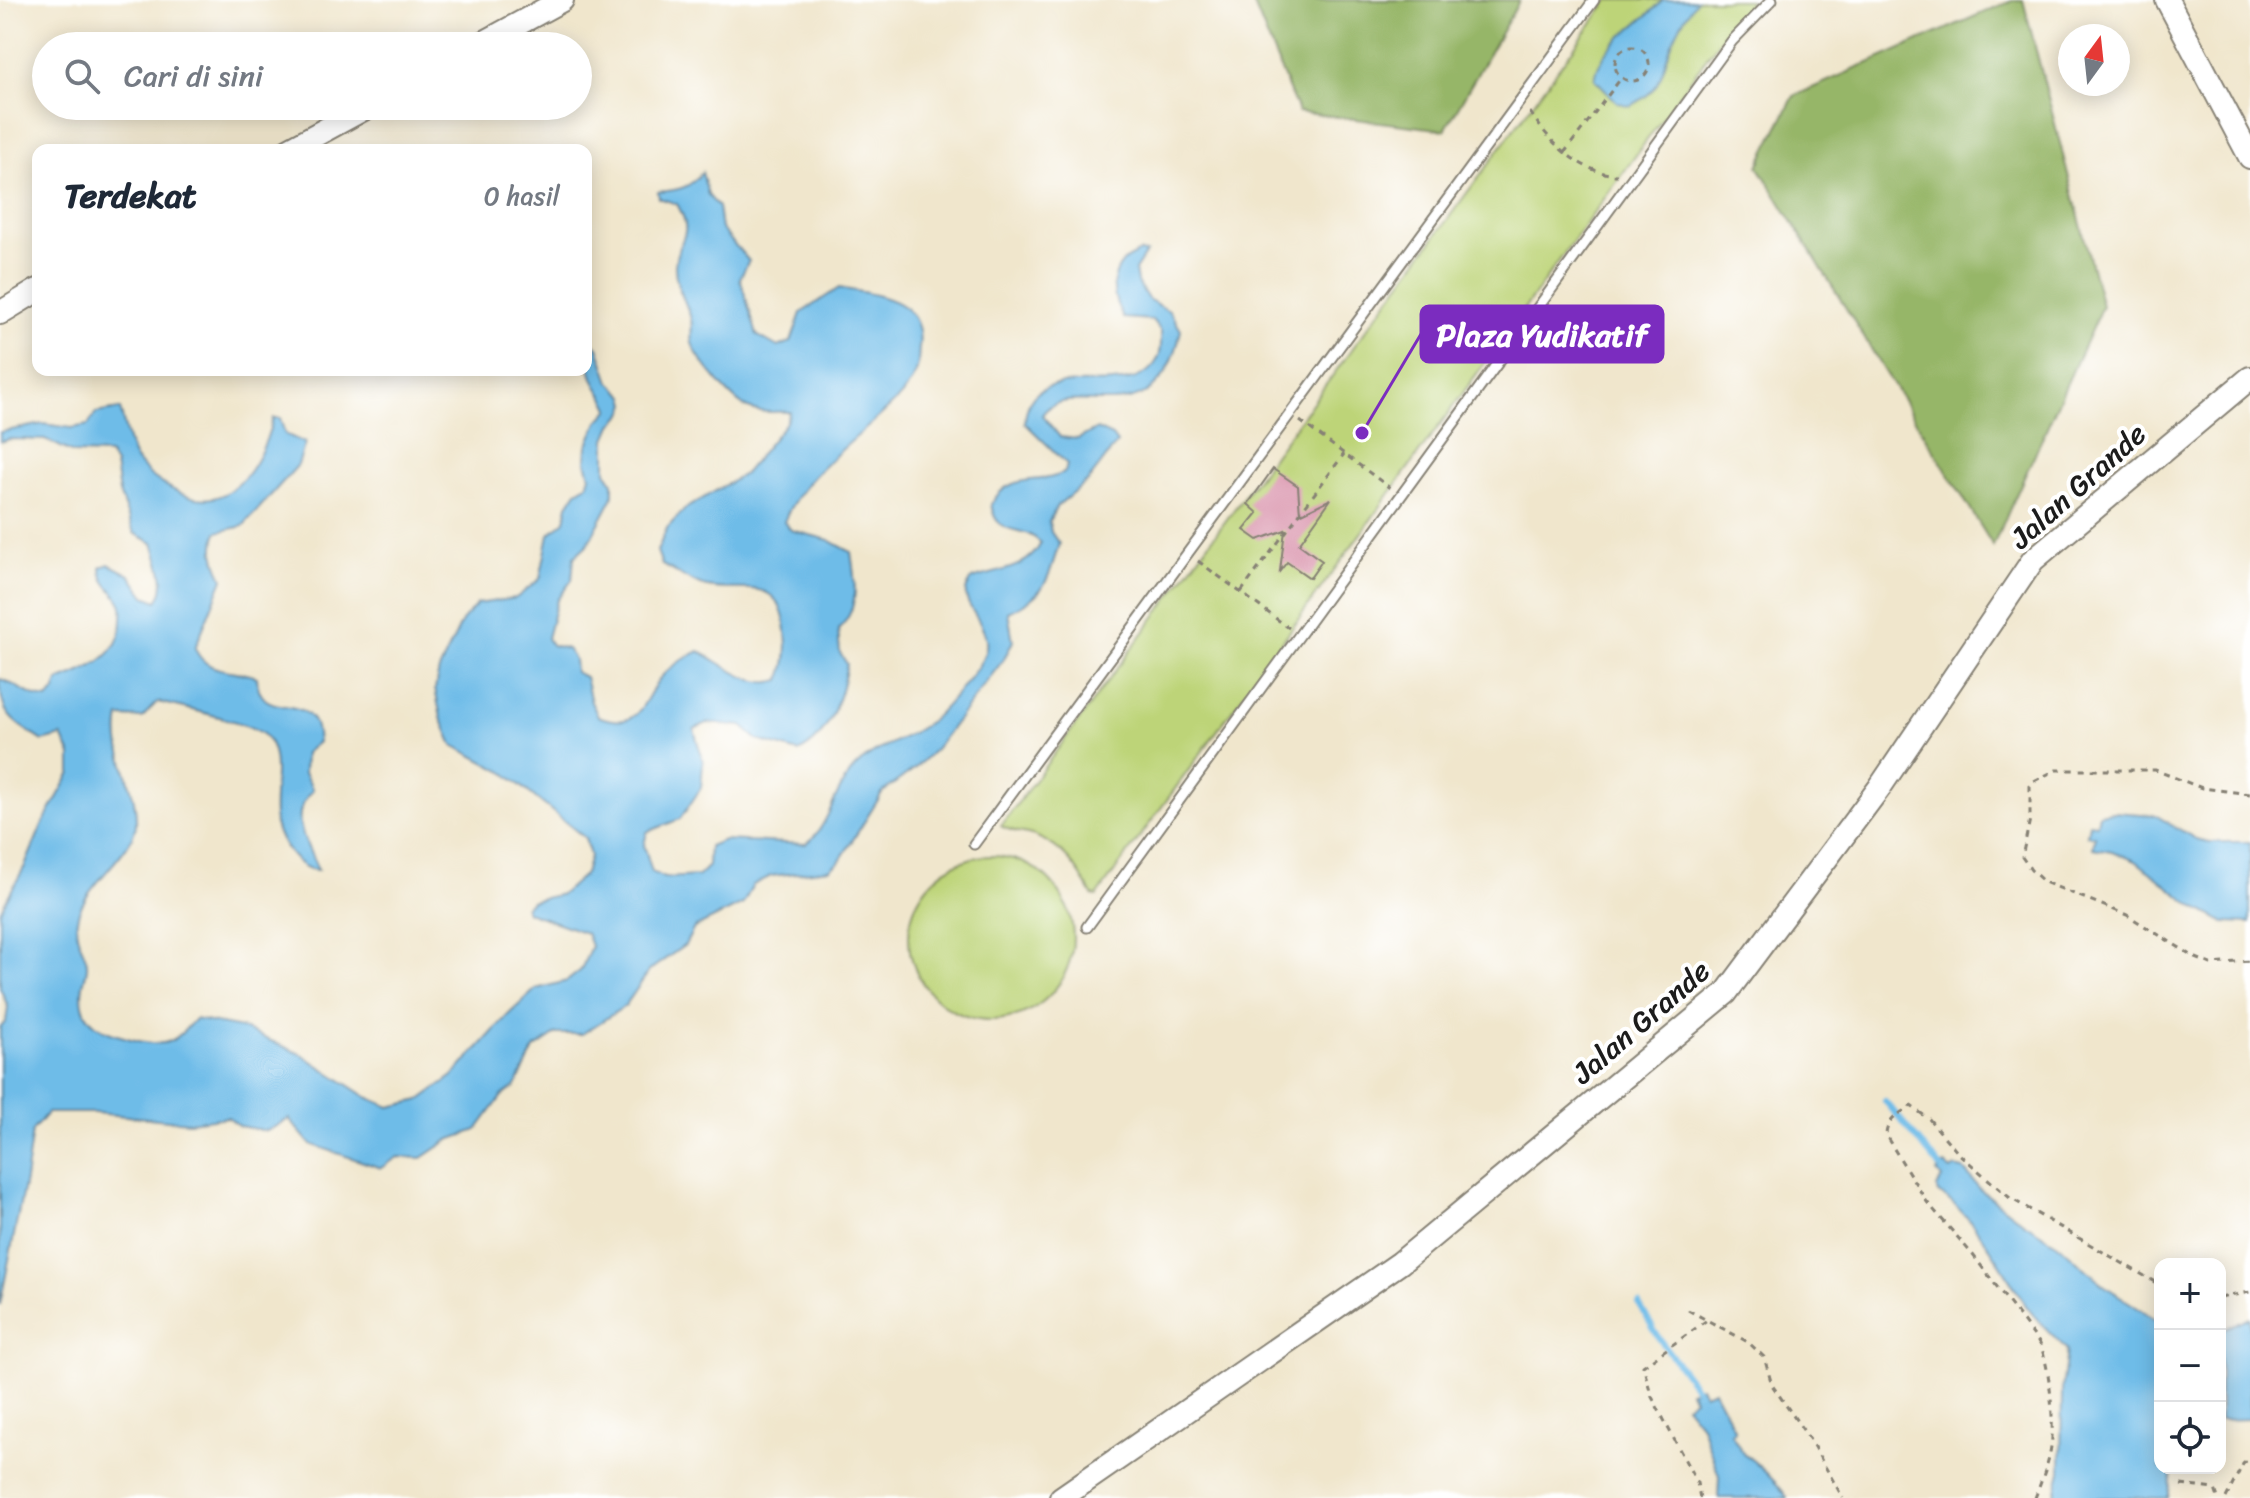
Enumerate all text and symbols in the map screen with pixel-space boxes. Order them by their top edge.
north arrow [2058,24,2130,96]
search box [32,32,592,120]
text: Cari di sini [124,49,263,103]
icon: search [60,54,104,98]
text: Terdekat [64,166,197,226]
text: 0 hasil [484,173,560,219]
callout: Plaza Yudikatif [1421,306,1663,362]
text: Plaza Yudikatif [1436,307,1651,364]
street label: Jalan Grande [1996,409,2159,564]
street label: Jalan Grande [1558,946,1723,1099]
map controls [2154,1258,2226,1474]
button: + [2154,1258,2226,1330]
button: − [2154,1330,2226,1402]
button: locate [2154,1402,2226,1474]

